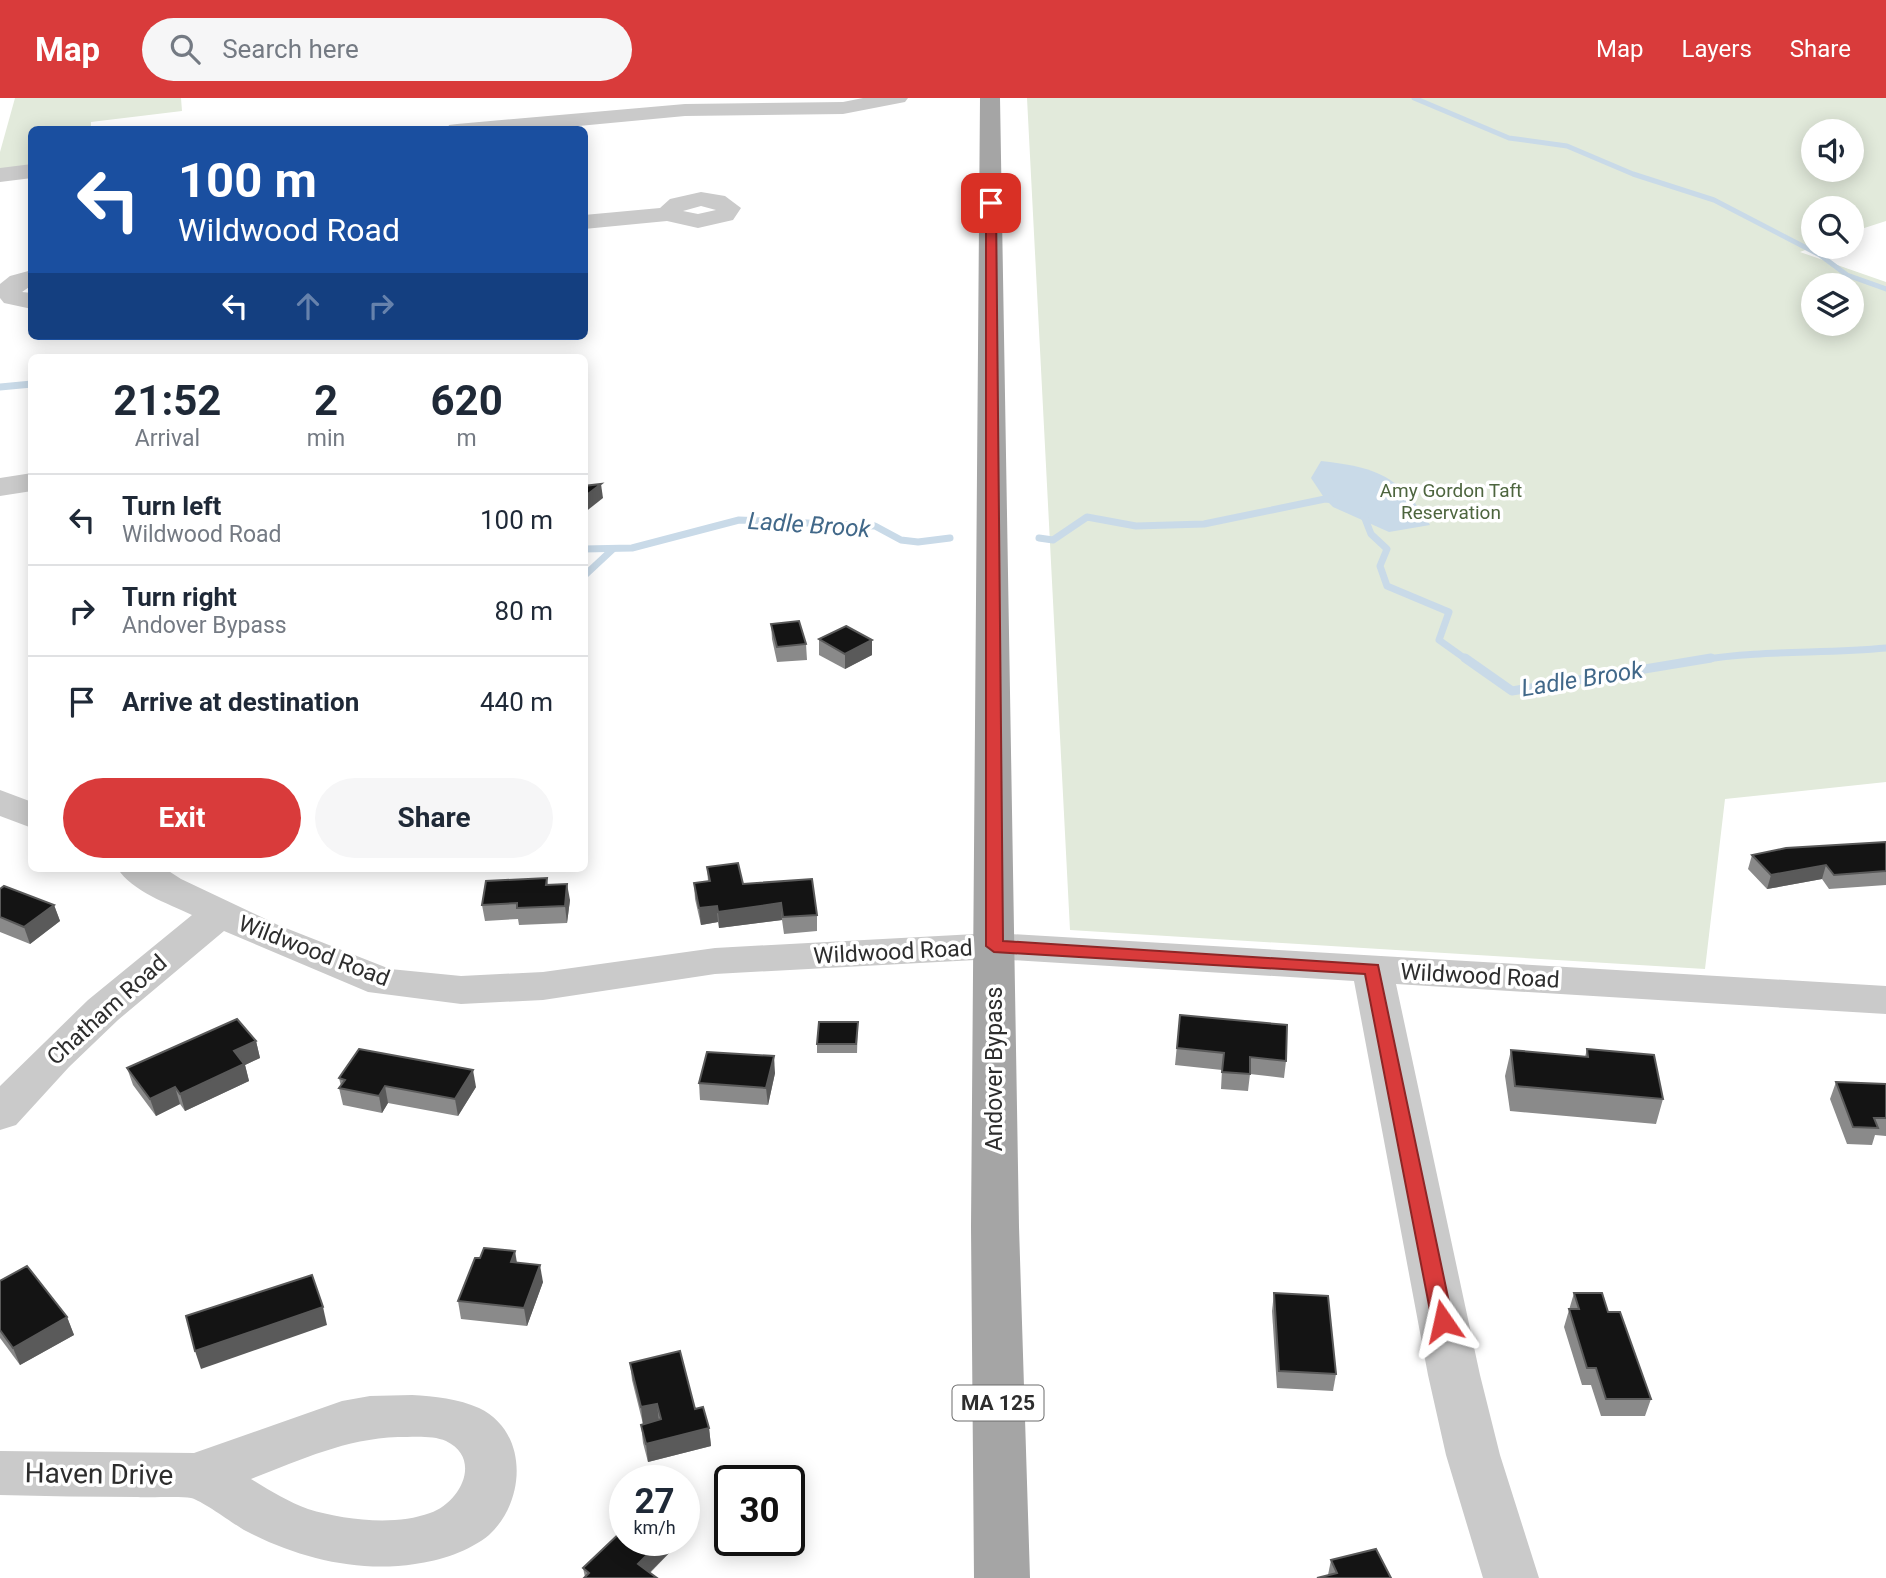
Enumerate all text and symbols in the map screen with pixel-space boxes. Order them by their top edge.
search box [142,18,632,81]
text: Map [35,30,100,69]
icon: search [166,30,204,68]
text: Search here [222,34,359,64]
text: Map [1596,35,1644,63]
text: Layers [1682,35,1752,63]
text: Share [1790,35,1851,63]
map controls [1801,119,1864,336]
button: sound [1801,119,1864,182]
text: 100 m [178,152,317,209]
icon: left [63,154,154,245]
pin [961,173,1021,233]
icon: arrive [972,184,1010,222]
button: search [1801,196,1864,259]
text: Wildwood Road [178,211,400,249]
button: layers [1801,273,1864,336]
icon: left [216,287,254,325]
icon: ahead [289,287,327,325]
icon: right [362,287,400,325]
text: 21:52 [113,376,221,425]
text: 2 [314,376,338,425]
text: 620 [430,376,503,425]
text: Arrival [135,425,200,452]
text: min [307,425,345,452]
text: m [457,425,477,452]
park label: Amy Gordon Taft Reservation [1380,479,1522,524]
text: Turn left [122,491,221,521]
icon: left [63,501,101,539]
text: 100 m [480,505,553,535]
water label: Ladle Brook [747,507,872,543]
text: Wildwood Road [122,521,282,548]
text: Turn right [122,582,237,612]
icon: right [63,592,101,630]
text: 80 m [495,596,553,626]
text: Andover Bypass [122,612,287,639]
water label: Ladle Brook [1519,655,1646,702]
icon: arrive [63,683,101,721]
text: Arrive at destination [122,687,359,717]
text: 440 m [480,687,553,717]
button: Exit [63,778,301,858]
button: Share [315,778,553,858]
street label: Wildwood Road [235,910,393,992]
street label: Wildwood Road [813,934,973,970]
street label: Chatham Road [42,949,172,1071]
street label: Wildwood Road [1400,958,1560,994]
street label: Andover Bypass [981,987,1008,1151]
position arrow [1406,1284,1480,1358]
road number: MA 125 [953,1386,1044,1420]
street label: Haven Drive [24,1456,174,1492]
speed limit sign: 30 [714,1465,805,1556]
text: 27 [634,1481,675,1522]
text: km/h [633,1517,676,1538]

